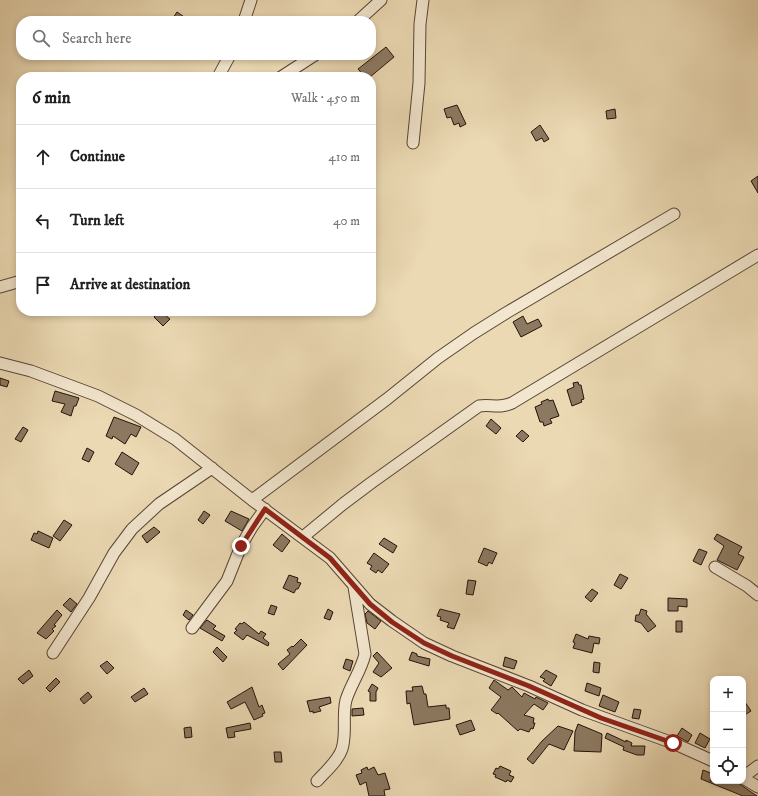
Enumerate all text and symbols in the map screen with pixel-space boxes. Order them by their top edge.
search box [16,16,376,60]
icon: search [30,27,52,49]
text: Search here [62,29,131,48]
text: 6 min [32,87,71,109]
text: Walk · 450 m [291,90,360,106]
icon: ahead [32,146,54,168]
text: Continue [70,147,125,166]
text: 410 m [328,149,360,165]
icon: left [32,210,54,232]
text: Turn left [70,211,124,230]
text: 40 m [333,213,360,229]
icon: arrive [32,274,54,296]
text: Arrive at destination [70,275,190,294]
route end [232,537,250,555]
map controls [710,676,746,784]
button: + [710,676,746,712]
button: − [710,712,746,748]
route start [664,734,682,752]
button: locate [710,748,746,784]

